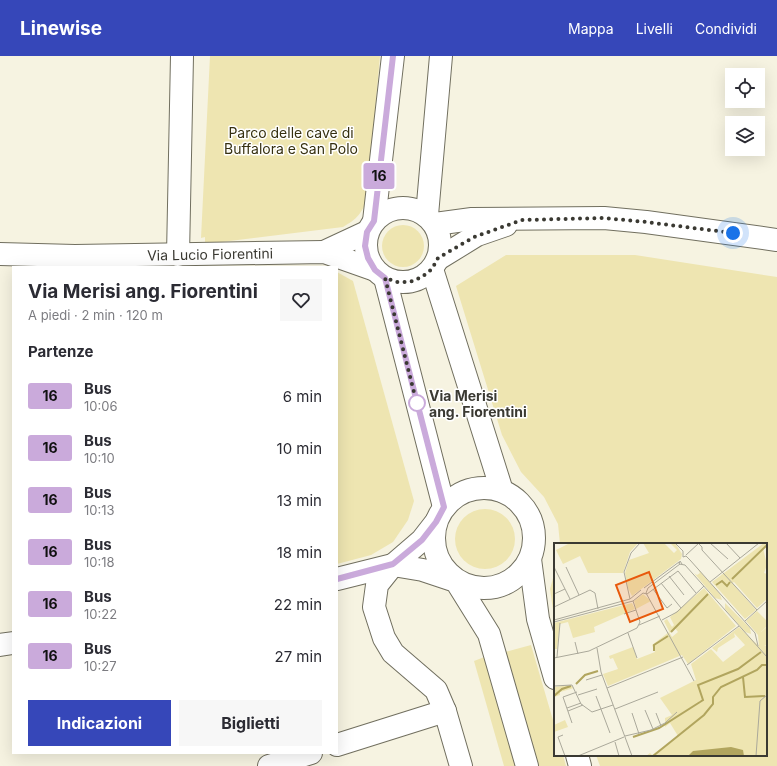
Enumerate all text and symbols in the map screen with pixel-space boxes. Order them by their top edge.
text: Linewise [20,17,102,40]
text: Mappa [568,20,614,37]
text: Livelli [636,20,673,37]
text: Condividi [695,20,757,37]
map controls [725,68,765,156]
button: locate [725,68,765,108]
button: layers [725,116,765,156]
park label: Parco delle cave di Buffalora e San Polo [224,124,358,157]
line badge: 16 [361,163,397,189]
text: 16 [371,167,387,184]
your location [723,223,743,243]
street label: Via Lucio Fiorentini [147,244,273,264]
button: heart [280,279,322,321]
text: Via Merisi ang. Fiorentini [28,280,258,303]
text: A piedi · 2 min · 120 m [28,307,163,323]
text: Partenze [28,342,94,361]
text: Bus [84,379,112,398]
text: 16 [42,387,58,404]
text: 6 min [283,387,322,406]
place label: Via Merisi ang. Fiorentini [429,387,527,420]
marker: Via Merisi ang. Fiorentini [408,394,426,412]
text: 10:06 [84,398,118,414]
text: Bus [84,431,112,450]
text: 16 [42,439,58,456]
text: 10 min [277,439,322,458]
text: 10:10 [84,450,115,466]
text: Bus [84,483,112,502]
text: 16 [42,491,58,508]
text: 13 min [277,491,322,510]
text: 10:13 [84,502,115,518]
text: Bus [84,535,112,554]
text: 16 [42,543,58,560]
text: 18 min [277,543,322,562]
inset map [554,543,767,756]
text: 10:18 [84,554,115,570]
text: Bus [84,587,112,606]
text: 16 [42,595,58,612]
text: 22 min [274,595,322,614]
text: 10:22 [84,606,117,622]
text: Bus [84,639,112,658]
text: 16 [42,647,58,664]
text: 27 min [275,647,322,666]
text: 10:27 [84,658,117,674]
button: Indicazioni [28,700,171,746]
button: Biglietti [179,700,322,746]

